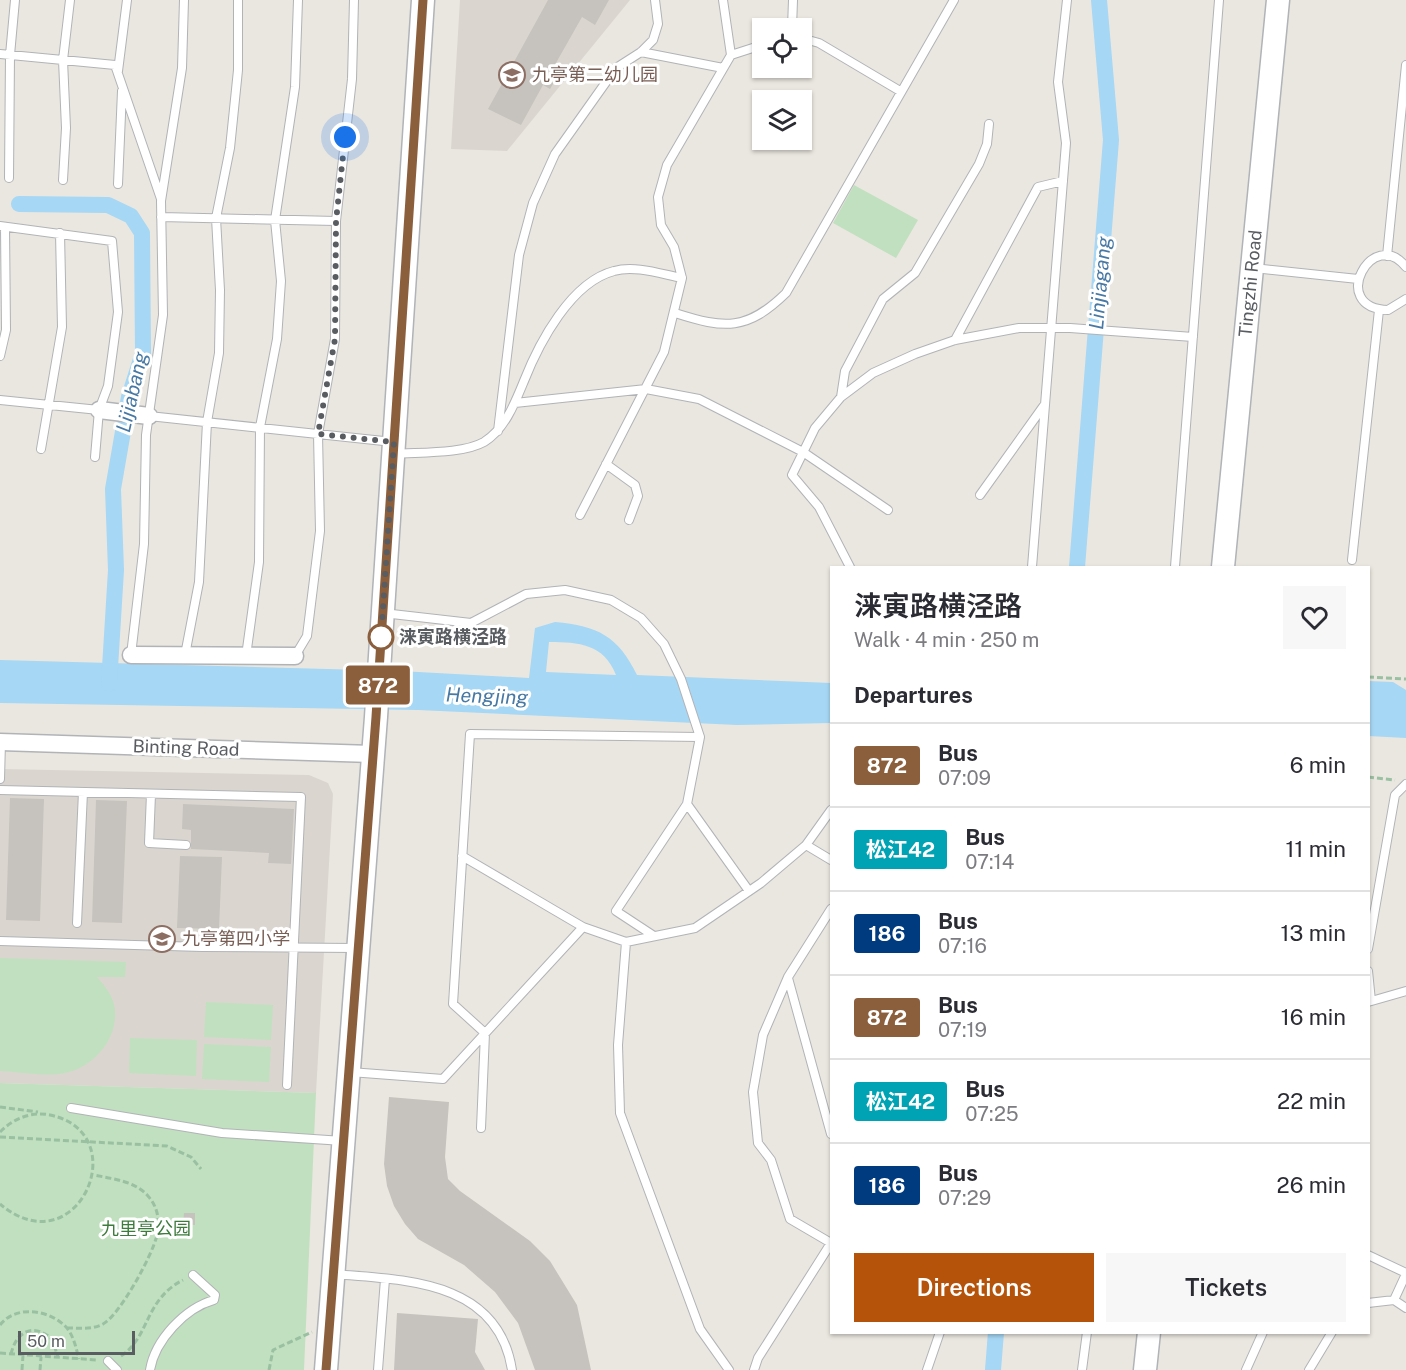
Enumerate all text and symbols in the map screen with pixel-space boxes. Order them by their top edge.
map controls [752,18,812,150]
button: locate [752,18,812,78]
school or university icon: 九亭第二幼儿园 [497,60,527,90]
place label: 九亭第二幼儿园 [532,64,658,85]
button: layers [752,90,812,150]
your location [330,122,360,152]
street label: Tingzhi Road [1234,229,1266,338]
water label: Linjiagang [1084,235,1116,331]
water label: Lijiabang [111,349,153,435]
button: heart [1283,586,1346,649]
text: 涞寅路横泾路 [854,589,1022,622]
marker: 涞寅路横泾路 [368,624,394,650]
place label: 涞寅路横泾路 [399,626,507,647]
text: Walk · 4 min · 250 m [854,628,1039,652]
line badge: 872 [344,666,412,704]
text: 872 [358,673,398,698]
text: Departures [854,682,973,708]
water label: Hengjing [445,683,529,709]
street label: Binting Road [132,735,240,760]
text: Bus [938,740,978,766]
text: 6 min [1290,752,1346,778]
text: 872 [867,753,907,778]
text: 07:09 [938,766,991,790]
text: Bus [965,824,1005,850]
text: 11 min [1285,836,1346,862]
text: 松江42 [866,837,935,862]
text: 07:14 [965,850,1014,874]
text: Bus [938,908,978,934]
text: 13 min [1281,920,1346,946]
text: 186 [869,921,905,946]
school or university icon: 九亭第四小学 [147,924,177,954]
place label: 九亭第四小学 [182,928,290,949]
text: 07:16 [938,934,987,958]
text: Bus [938,992,978,1018]
text: 16 min [1281,1004,1346,1030]
text: 872 [867,1005,907,1030]
text: 07:19 [938,1018,987,1042]
text: Bus [965,1076,1005,1102]
text: 22 min [1277,1088,1346,1114]
text: 松江42 [866,1089,935,1114]
text: 07:25 [965,1102,1019,1126]
text: Bus [938,1160,978,1186]
text: 26 min [1277,1172,1346,1198]
text: 186 [869,1173,905,1198]
text: 07:29 [938,1186,991,1210]
park label: 九里亭公园 [101,1218,191,1239]
button: Directions [854,1253,1094,1322]
button: Tickets [1106,1253,1346,1322]
scale bar [18,1328,135,1356]
text: 50 m [27,1332,65,1351]

